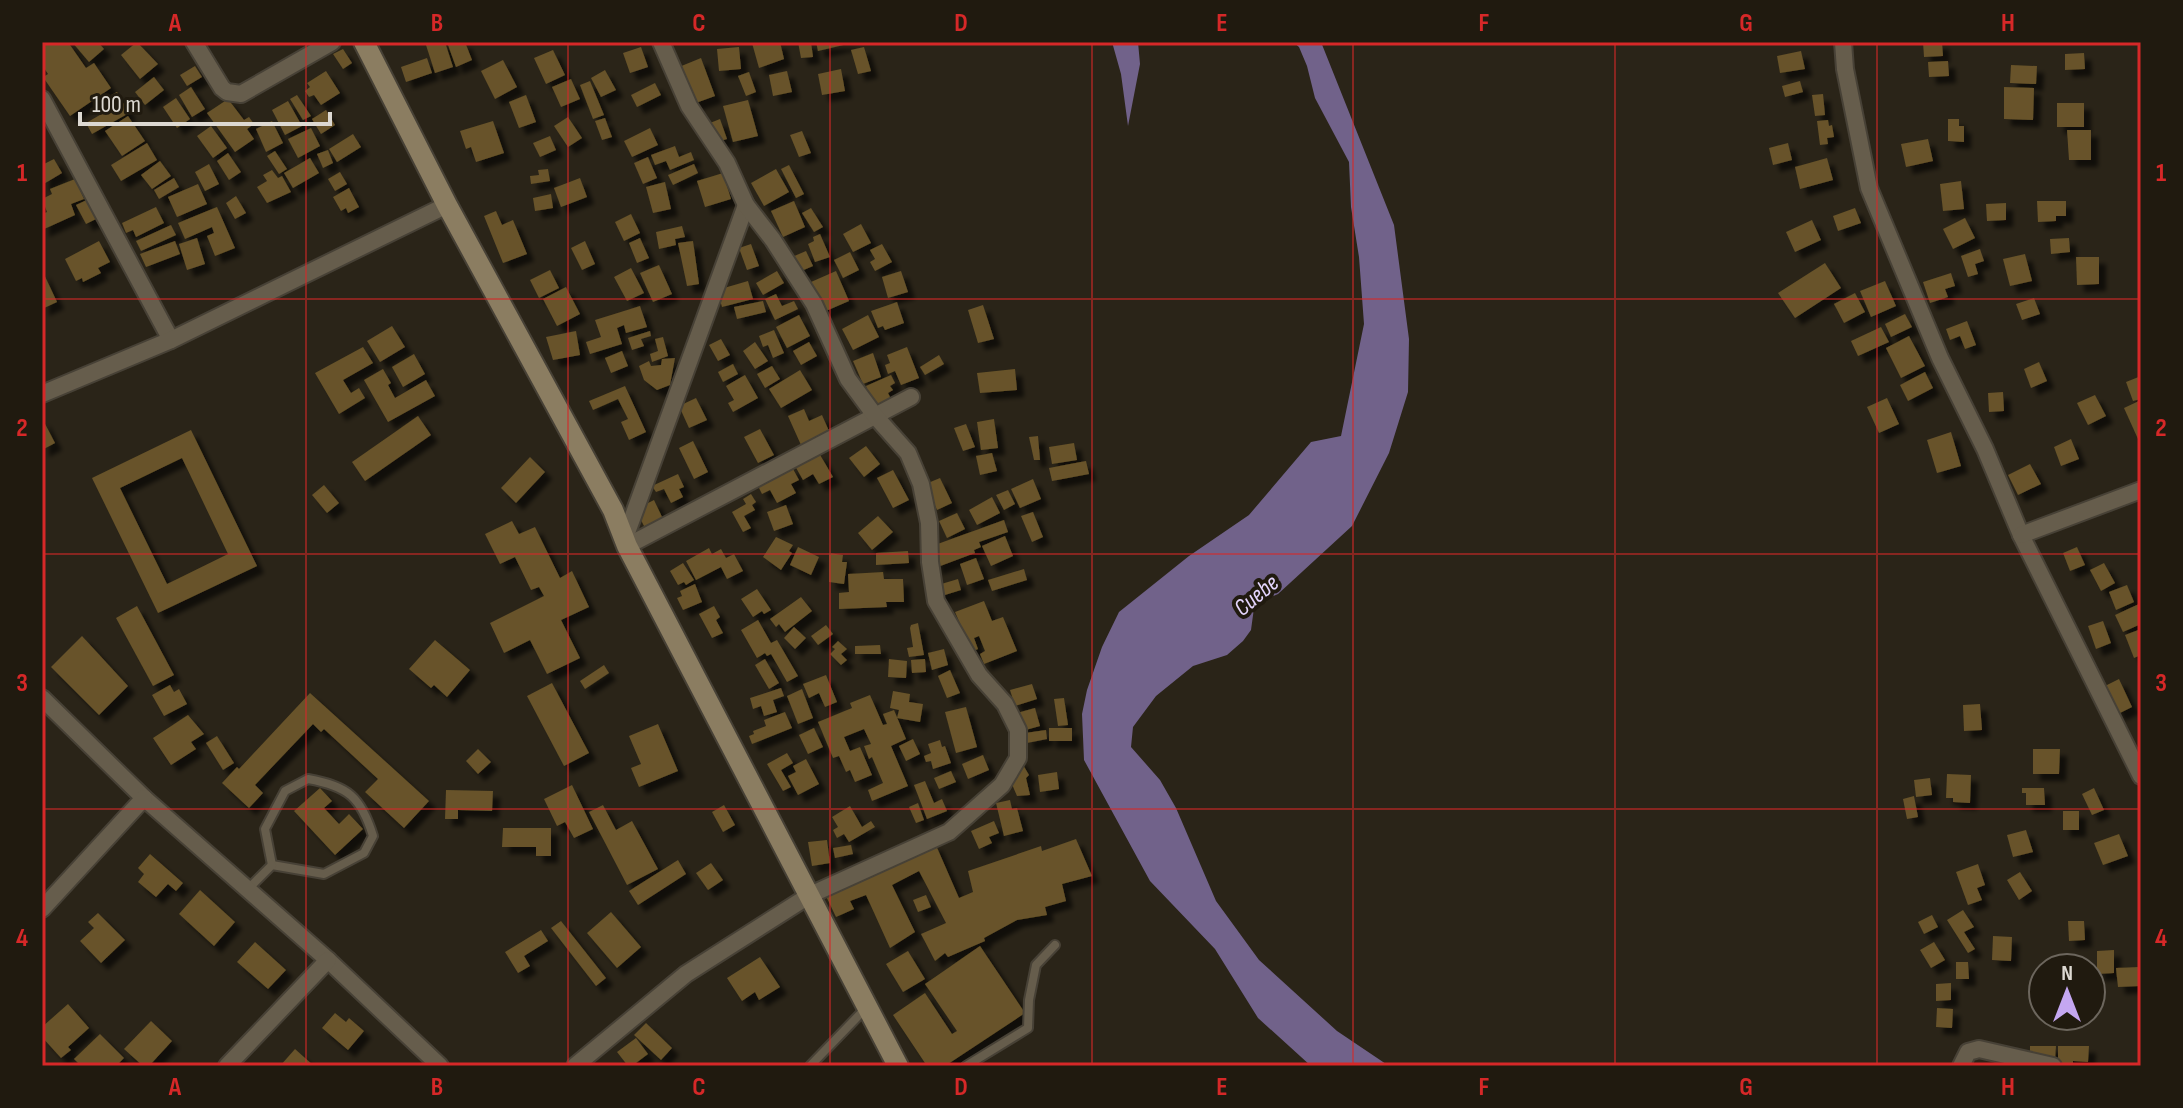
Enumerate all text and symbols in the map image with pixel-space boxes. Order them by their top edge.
text: A [168,8,182,39]
text: B [431,8,443,39]
text: C [692,8,706,39]
text: D [954,8,968,39]
text: E [1216,8,1228,39]
text: F [1479,8,1490,39]
text: G [1739,8,1753,39]
text: H [2001,8,2015,39]
scale bar [80,76,330,126]
text: 100 m [92,90,141,119]
text: 1 [17,158,27,189]
text: 1 [2156,158,2166,189]
text: 2 [16,413,28,444]
text: 2 [2155,413,2167,444]
water label: Cuebe [1228,568,1285,622]
text: 3 [16,668,28,699]
text: 3 [2155,668,2167,699]
text: 4 [16,923,28,954]
text: 4 [2155,923,2167,954]
north arrow [2027,952,2107,1032]
text: N [2061,960,2073,987]
text: A [168,1072,182,1103]
text: B [431,1072,443,1103]
text: C [692,1072,706,1103]
text: D [954,1072,968,1103]
text: E [1216,1072,1228,1103]
text: F [1479,1072,1490,1103]
text: G [1739,1072,1753,1103]
text: H [2001,1072,2015,1103]

